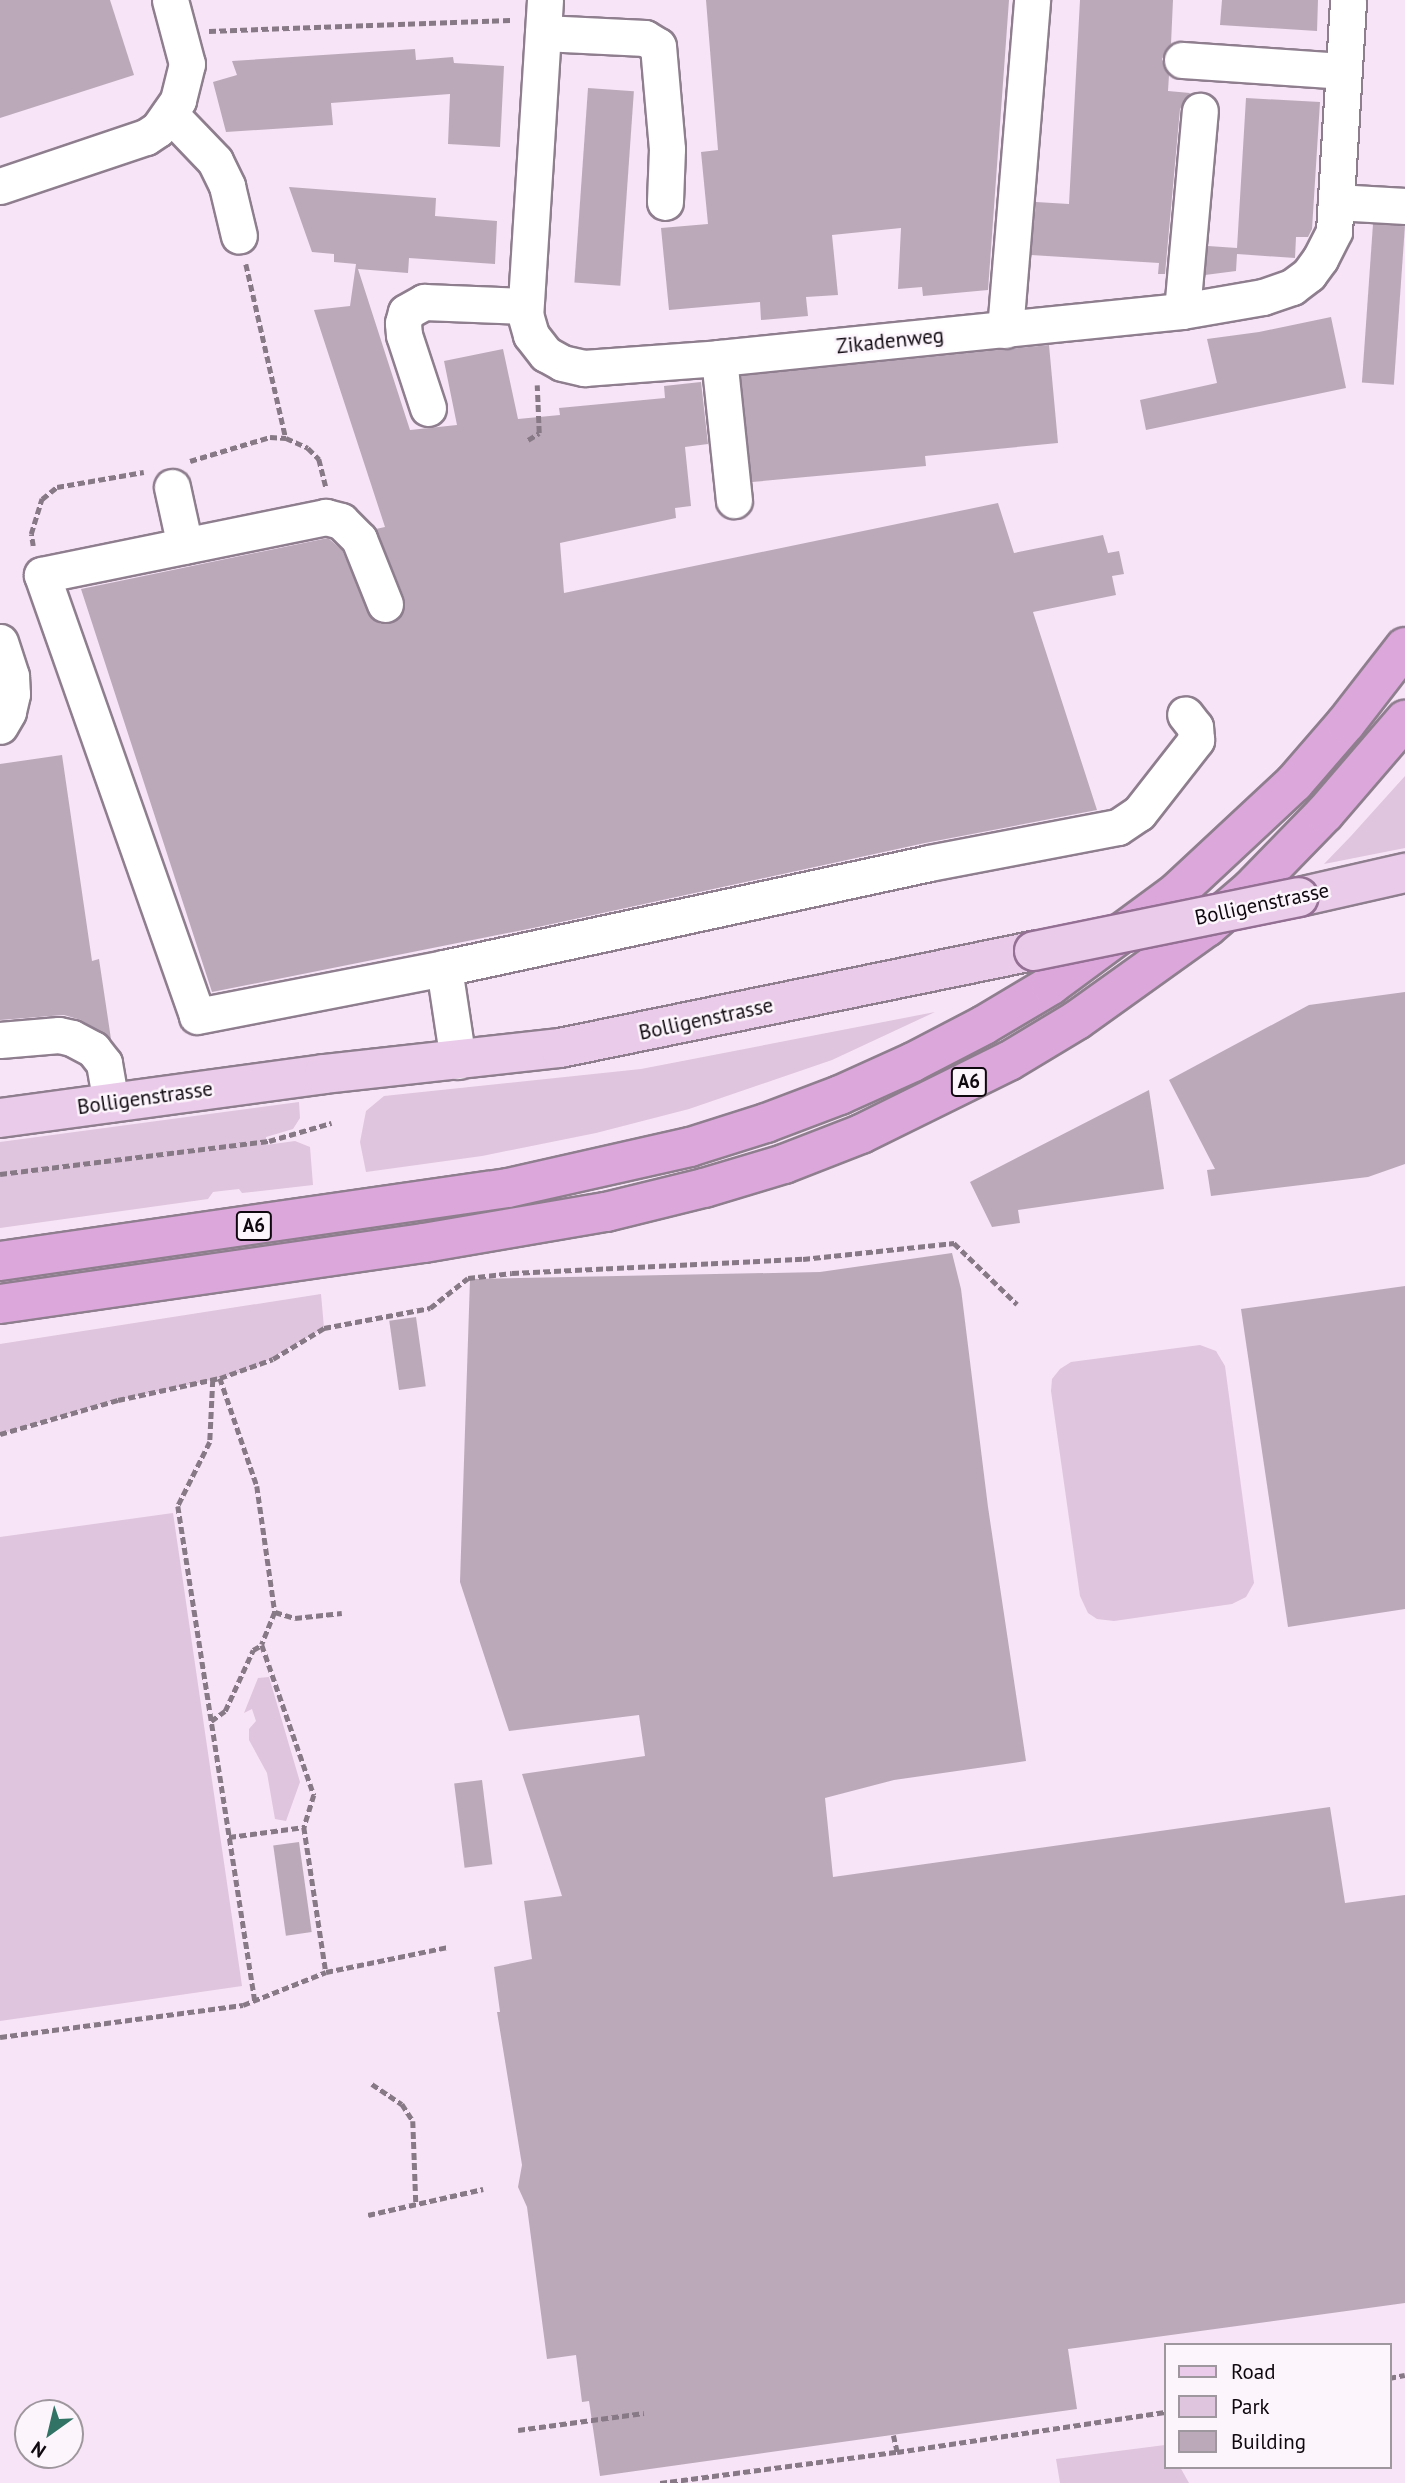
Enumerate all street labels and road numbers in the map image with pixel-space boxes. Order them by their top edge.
street label: Zikadenweg [835,323,945,359]
street label: Bolligenstrasse [1193,877,1331,931]
street label: Bolligenstrasse [637,992,775,1046]
road number: A6 [950,1066,988,1098]
street label: Bolligenstrasse [76,1076,214,1120]
road number: A6 [235,1210,273,1242]

